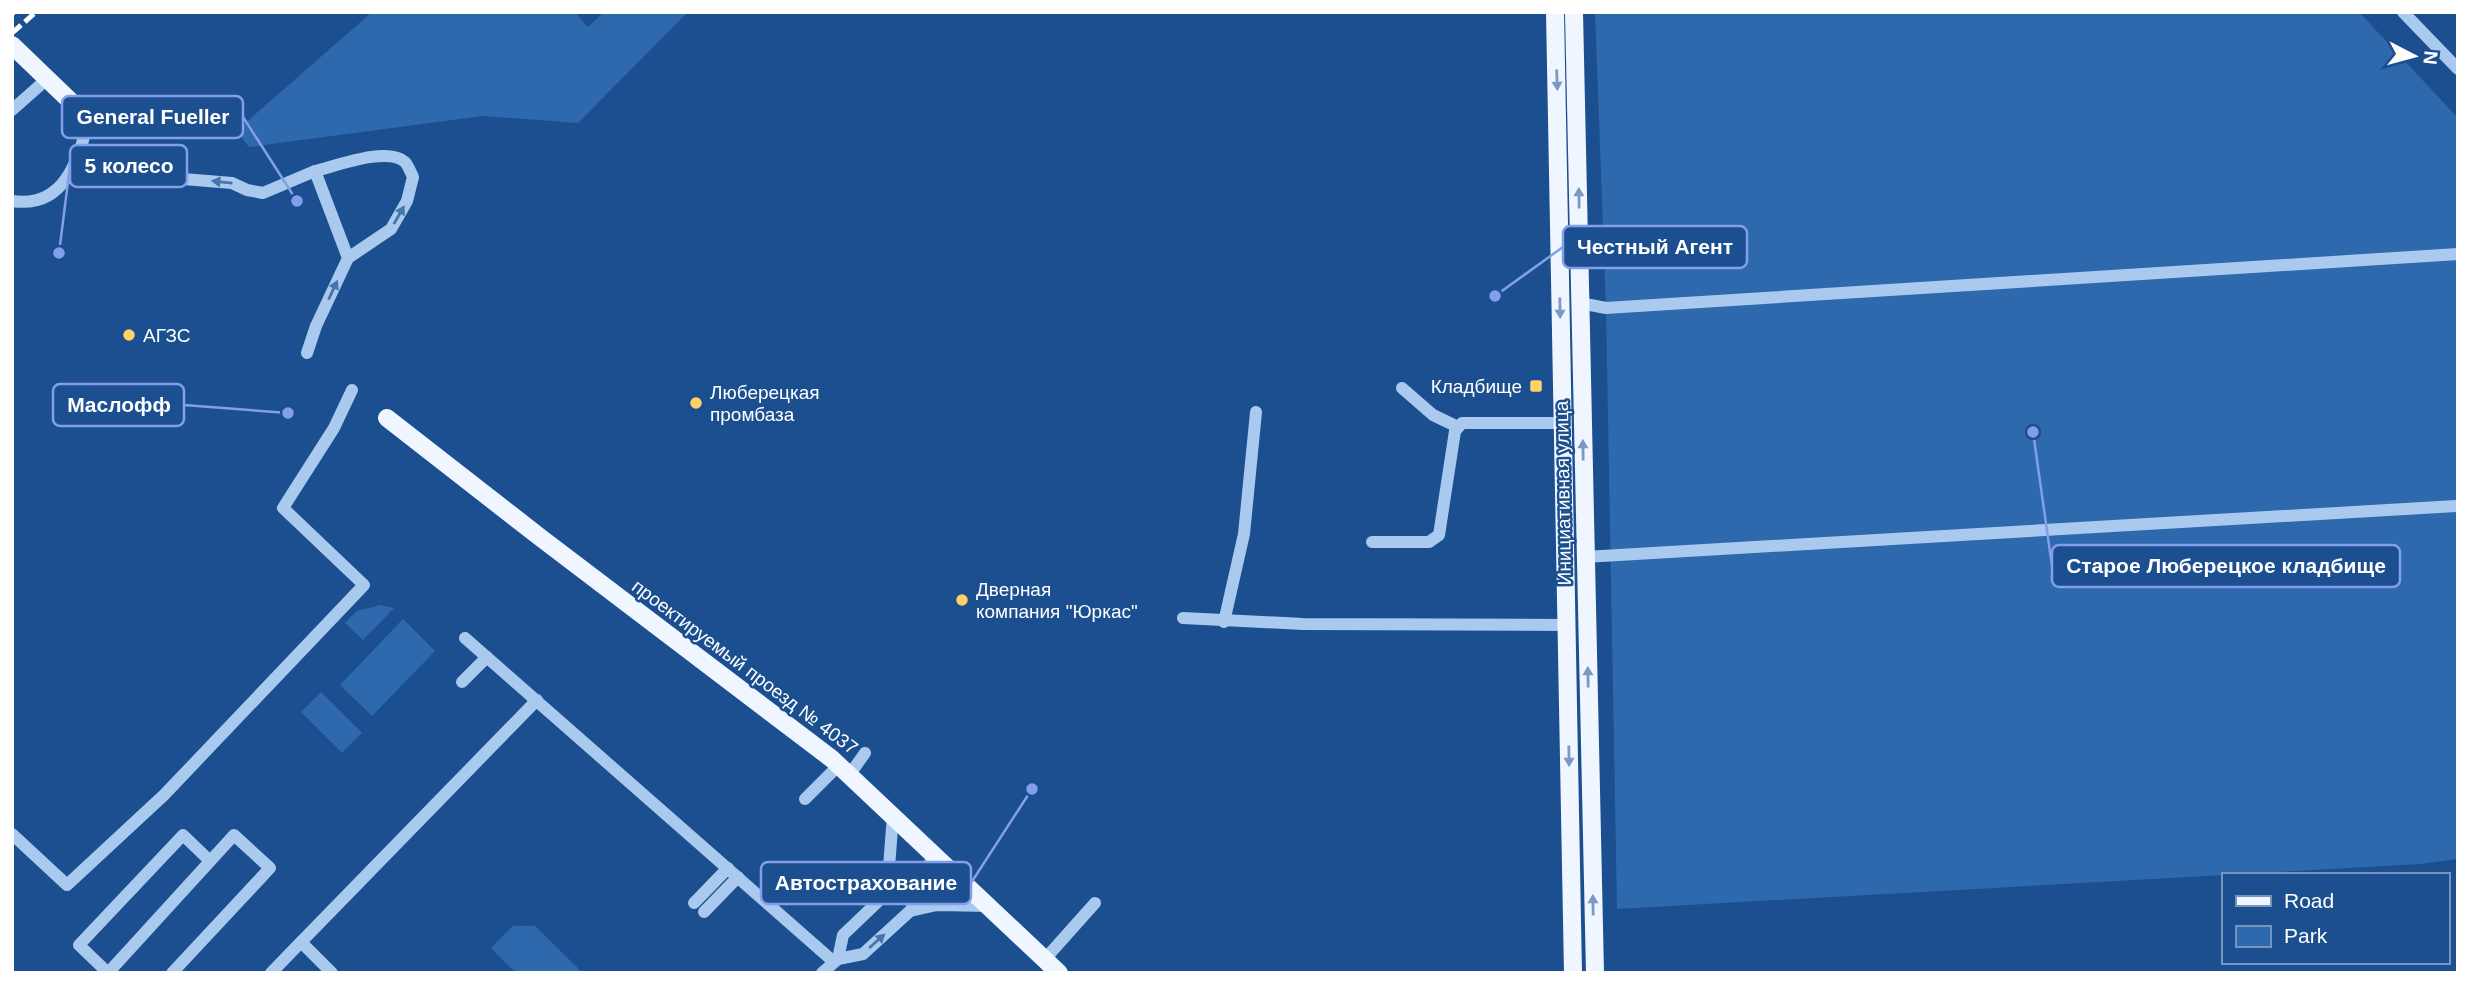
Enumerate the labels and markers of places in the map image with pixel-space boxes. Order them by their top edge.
callout: General Fueller [62,96,243,138]
callout: 5 колесо [70,145,187,187]
callout: Честный Агент [1563,226,1747,268]
place label: АГЗС [143,325,191,346]
marker: АГЗС [121,327,137,343]
place label: Кладбище [1431,376,1522,397]
marker: Кладбище [1528,378,1544,394]
place label: Люберецкая промбаза [710,382,820,425]
callout: Маслофф [53,384,184,426]
marker: Люберецкая промбаза [688,395,704,411]
callout: Старое Люберецкое кладбище [2052,545,2400,587]
place label: Дверная компания "Юркас" [976,579,1138,622]
marker: Дверная компания "Юркас" [954,592,970,608]
callout: Автострахование [761,862,971,904]

